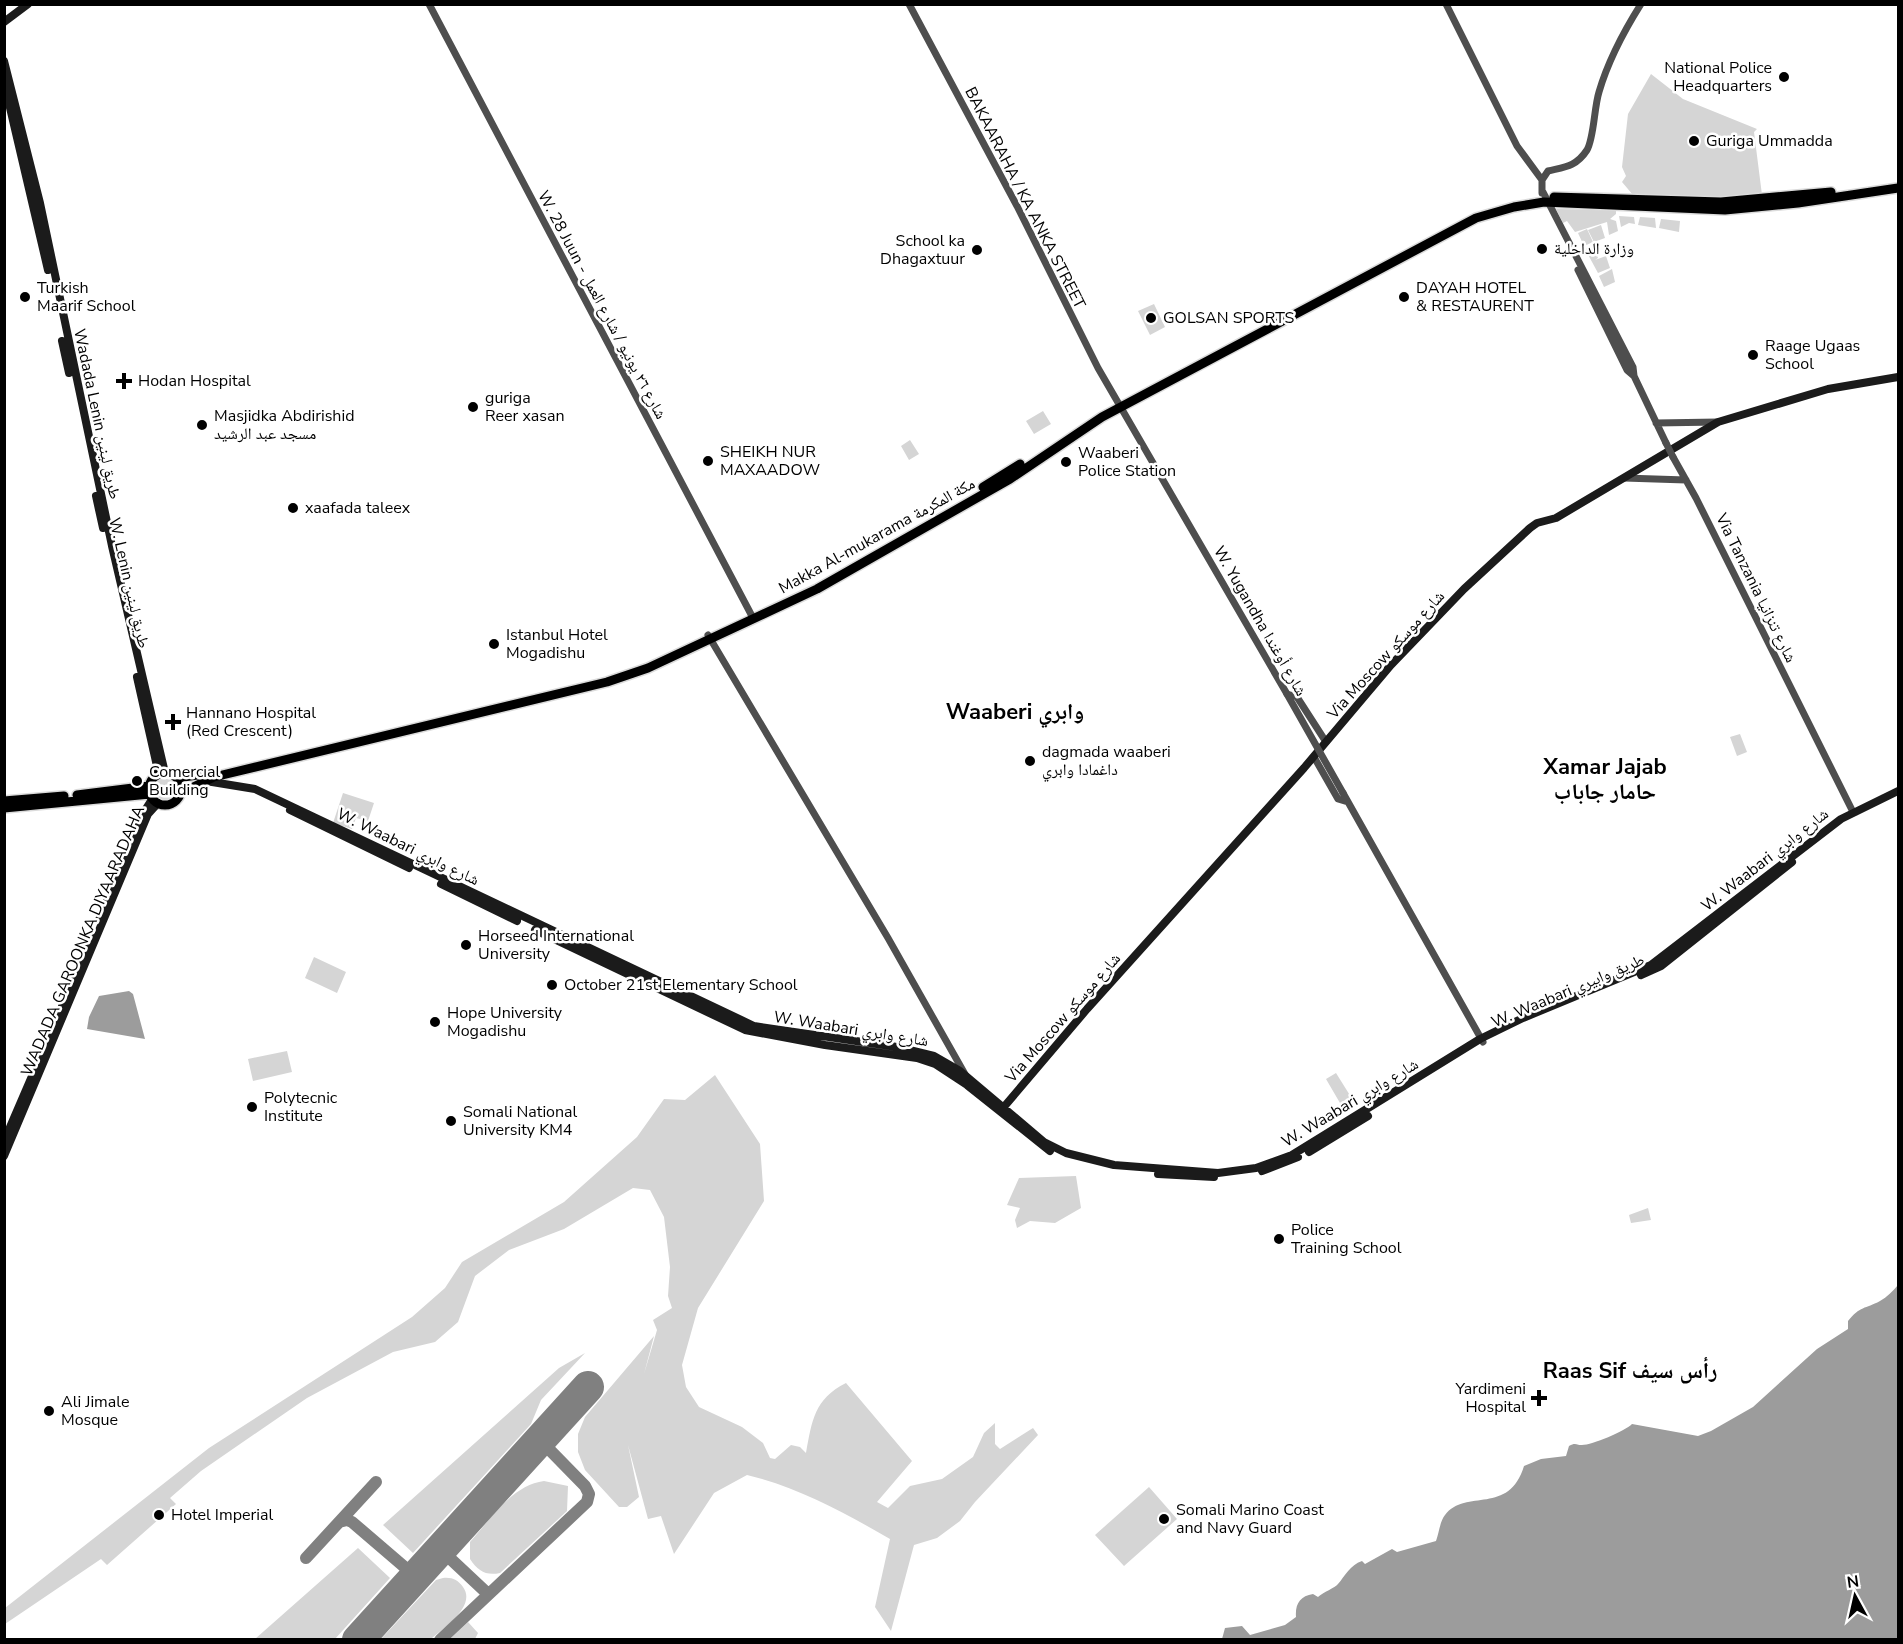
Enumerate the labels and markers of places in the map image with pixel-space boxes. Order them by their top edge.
place label: National Police Headquarters [1664,57,1772,97]
marker: National Police Headquarters [1777,70,1791,84]
place label: Guriga Ummadda [1706,130,1833,152]
marker: Guriga Ummadda [1687,134,1701,148]
place label: School ka Dhagaxtuur [880,230,965,270]
place label: وزارة الداخلية [1554,238,1634,260]
marker: وزارة الداخلية [1535,242,1549,256]
marker: School ka Dhagaxtuur [970,243,984,257]
place label: Turkish Maarif School [37,277,136,317]
place label: DAYAH HOTEL & RESTAURENT [1416,277,1534,317]
marker: Turkish Maarif School [18,290,32,304]
marker: DAYAH HOTEL & RESTAURENT [1397,290,1411,304]
place label: GOLSAN SPORTS [1163,307,1294,329]
marker: GOLSAN SPORTS [1144,311,1158,325]
place label: Raage Ugaas School [1765,335,1860,375]
marker: Raage Ugaas School [1746,348,1760,362]
place label: Hodan Hospital [138,370,251,392]
marker: Hodan Hospital [115,372,133,390]
place label: guriga Reer xasan [485,387,564,427]
marker: guriga Reer xasan [466,400,480,414]
place label: Masjidka Abdirishid مسجد عبد الرشيد [214,405,354,445]
marker: Masjidka Abdirishid مسجد عبد الرشيد [195,418,209,432]
place label: SHEIKH NUR MAXAADOW [720,441,820,481]
place label: Waaberi Police Station [1078,442,1176,482]
marker: SHEIKH NUR MAXAADOW [701,454,715,468]
marker: Waaberi Police Station [1059,455,1073,469]
place label: xaafada taleex [305,497,411,519]
marker: xaafada taleex [286,501,300,515]
place label: Istanbul Hotel Mogadishu [506,624,608,664]
marker: Istanbul Hotel Mogadishu [487,637,501,651]
place label: Hannano Hospital (Red Crescent) [186,702,316,742]
marker: Hannano Hospital (Red Crescent) [164,713,182,731]
place label: dagmada waaberi داغمادا وابري [1042,741,1171,782]
marker: dagmada waaberi داغمادا وابري [1023,754,1037,768]
place label: Comercial Building [149,761,221,801]
marker: Comercial Building [130,774,144,788]
place label: Horseed International University [478,925,634,965]
marker: Horseed International University [459,938,473,952]
place label: October 21st Elementary School [564,974,798,996]
marker: October 21st Elementary School [545,978,559,992]
place label: Hope University Mogadishu [447,1002,563,1042]
marker: Hope University Mogadishu [428,1015,442,1029]
place label: Polytecnic Institute [264,1087,338,1127]
marker: Polytecnic Institute [245,1100,259,1114]
place label: Somali National University KM4 [463,1101,578,1141]
marker: Somali National University KM4 [444,1114,458,1128]
place label: Police Training School [1291,1219,1402,1259]
marker: Police Training School [1272,1232,1286,1246]
place label: Yardimeni Hospital [1455,1378,1526,1418]
marker: Yardimeni Hospital [1530,1389,1548,1407]
place label: Ali Jimale Mosque [61,1391,129,1431]
marker: Ali Jimale Mosque [42,1404,56,1418]
place label: Somali Marino Coast and Navy Guard [1176,1499,1324,1539]
place label: Hotel Imperial [171,1504,273,1526]
marker: Hotel Imperial [152,1508,166,1522]
marker: Somali Marino Coast and Navy Guard [1157,1512,1171,1526]

